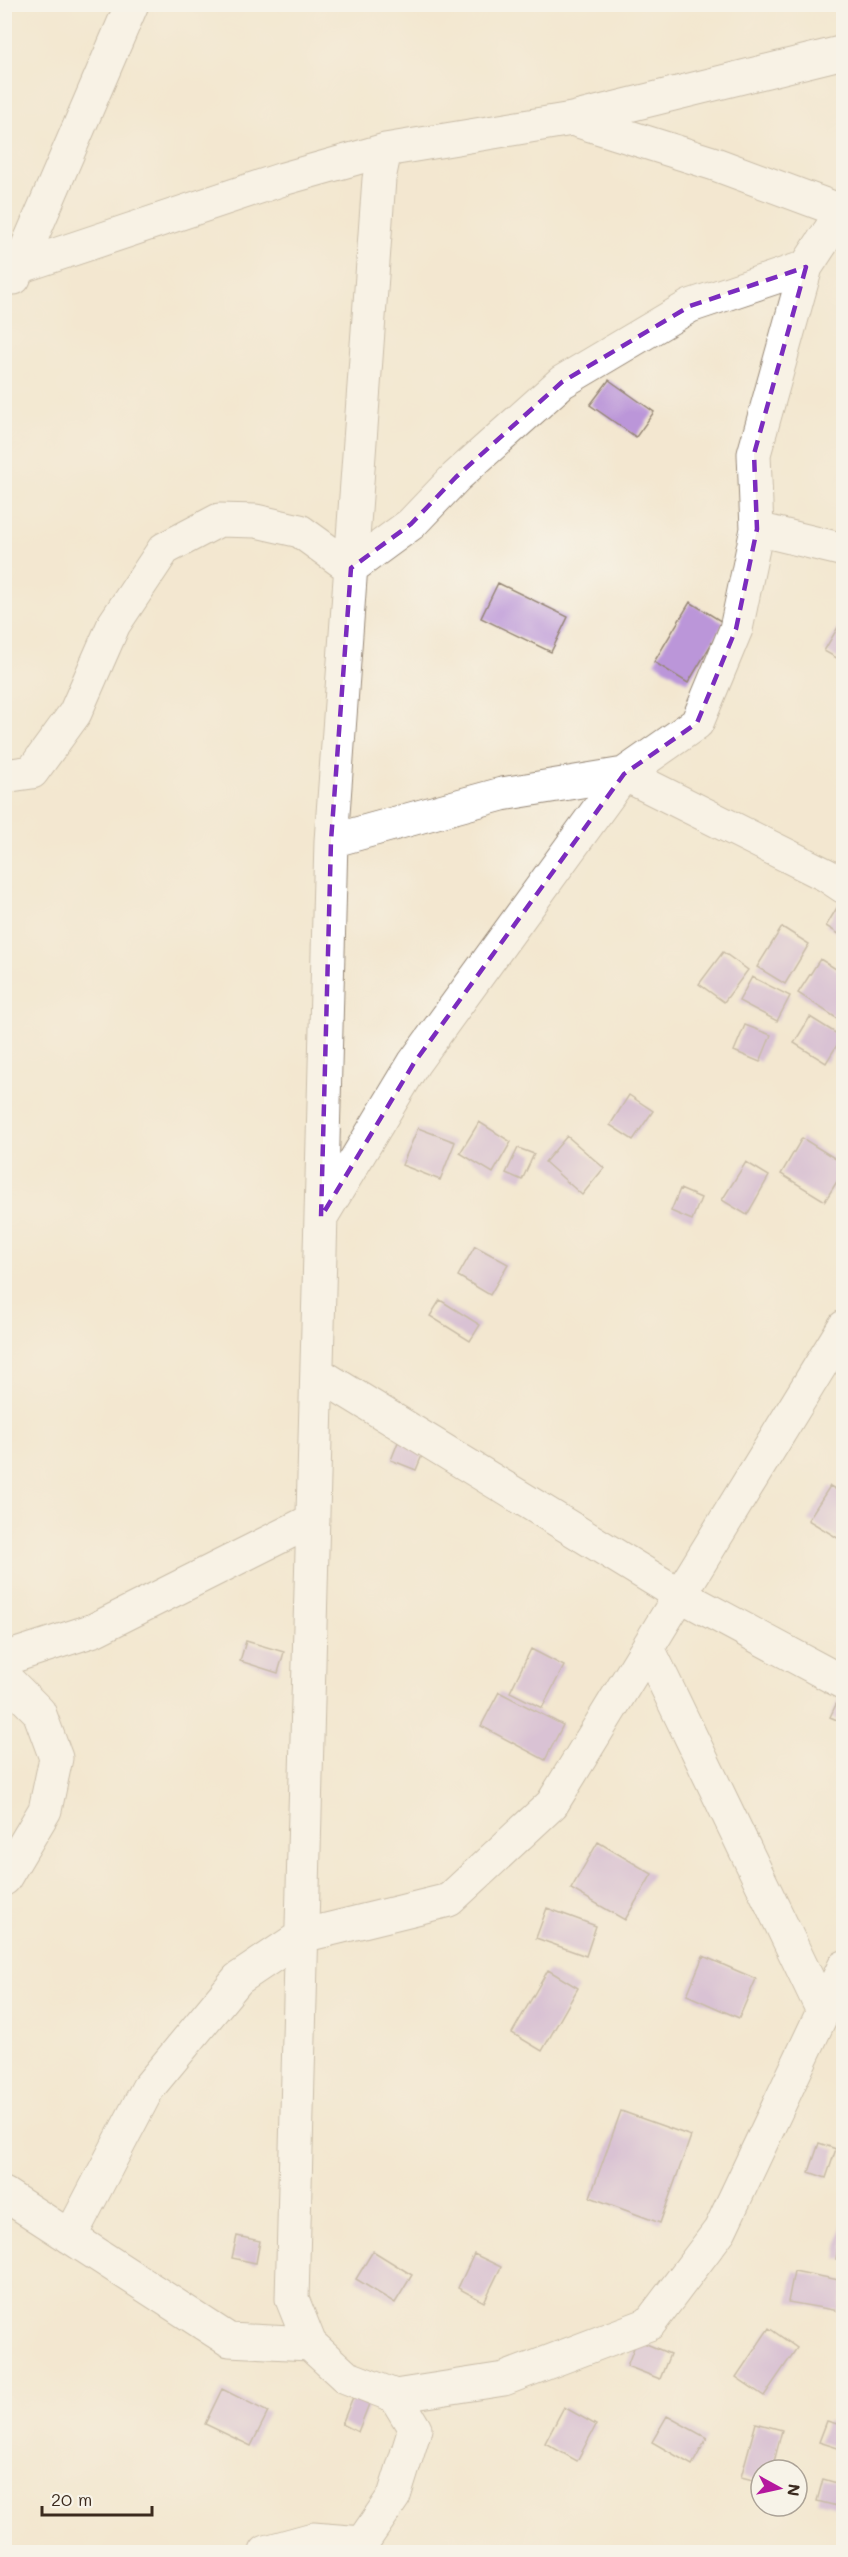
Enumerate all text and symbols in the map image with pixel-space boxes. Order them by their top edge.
north arrow [749,2458,809,2518]
scale bar [42,2479,152,2517]
text: N [783,2483,806,2498]
text: 20 m [51,2487,92,2511]

